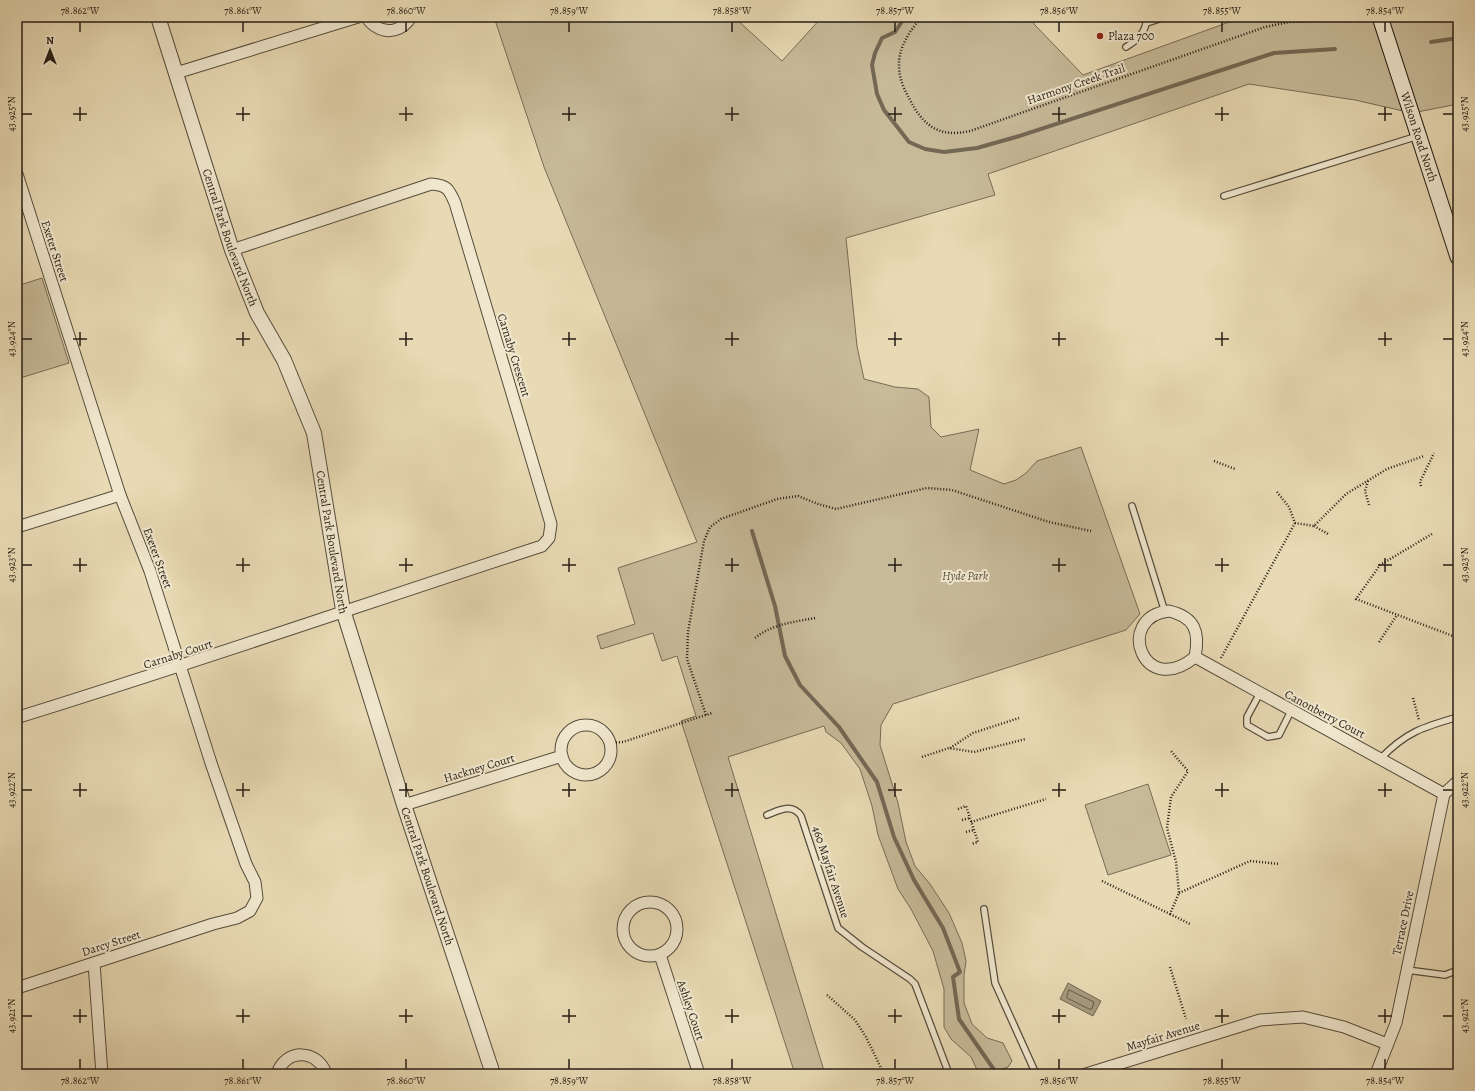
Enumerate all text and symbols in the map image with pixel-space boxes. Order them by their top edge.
text: 78.862°W [61,4,100,17]
text: 78.861°W [224,4,262,17]
text: 78.860°W [386,4,426,17]
text: 78.859°W [550,4,589,17]
text: 78.858°W [713,4,752,17]
text: 78.857°W [876,4,915,17]
text: 78.856°W [1040,4,1079,17]
text: 78.855°W [1203,4,1242,17]
text: 78.854°W [1366,4,1405,17]
place label: Plaza 700 [1108,28,1154,44]
north arrow [30,30,70,70]
marker: Plaza 700 [1095,31,1105,41]
text: N [46,33,54,48]
street label: Harmony Creek Trail [1025,60,1127,108]
street label: Wilson Road North [1397,89,1441,184]
text: 43.925°N [5,96,18,132]
text: 43.925°N [1458,96,1471,132]
street label: Central Park Boulevard North [199,167,262,309]
street label: Exeter Street [38,218,72,284]
street label: Carnaby Crescent [494,311,534,399]
text: 43.924°N [5,321,18,357]
text: 43.924°N [1458,321,1471,357]
street label: Central Park Boulevard North [312,469,352,616]
street label: Exeter Street [140,525,176,591]
text: 43.923°N [5,547,18,583]
text: 43.923°N [1458,547,1471,583]
park label: Hyde Park [942,568,989,584]
street label: Carnaby Court [141,635,215,673]
street label: Canonberry Court [1282,686,1368,742]
street label: Hackney Court [442,750,516,786]
text: 43.922°N [5,772,18,808]
text: 43.922°N [1458,772,1471,808]
street label: Central Park Boulevard North [397,805,458,948]
street label: 460 Mayfair Avenue [809,824,853,920]
street label: Terrace Drive [1388,889,1418,957]
street label: Darcy Street [80,926,142,960]
street label: Ashley Court [673,977,709,1042]
text: 43.921°N [5,999,18,1033]
text: 43.921°N [1458,999,1471,1033]
street label: Mayfair Avenue [1124,1017,1202,1055]
text: 78.862°W [61,1074,100,1087]
text: 78.861°W [224,1074,262,1087]
text: 78.860°W [386,1074,426,1087]
text: 78.859°W [550,1074,589,1087]
text: 78.858°W [713,1074,752,1087]
text: 78.857°W [876,1074,915,1087]
text: 78.856°W [1040,1074,1079,1087]
text: 78.855°W [1203,1074,1242,1087]
text: 78.854°W [1366,1074,1405,1087]

